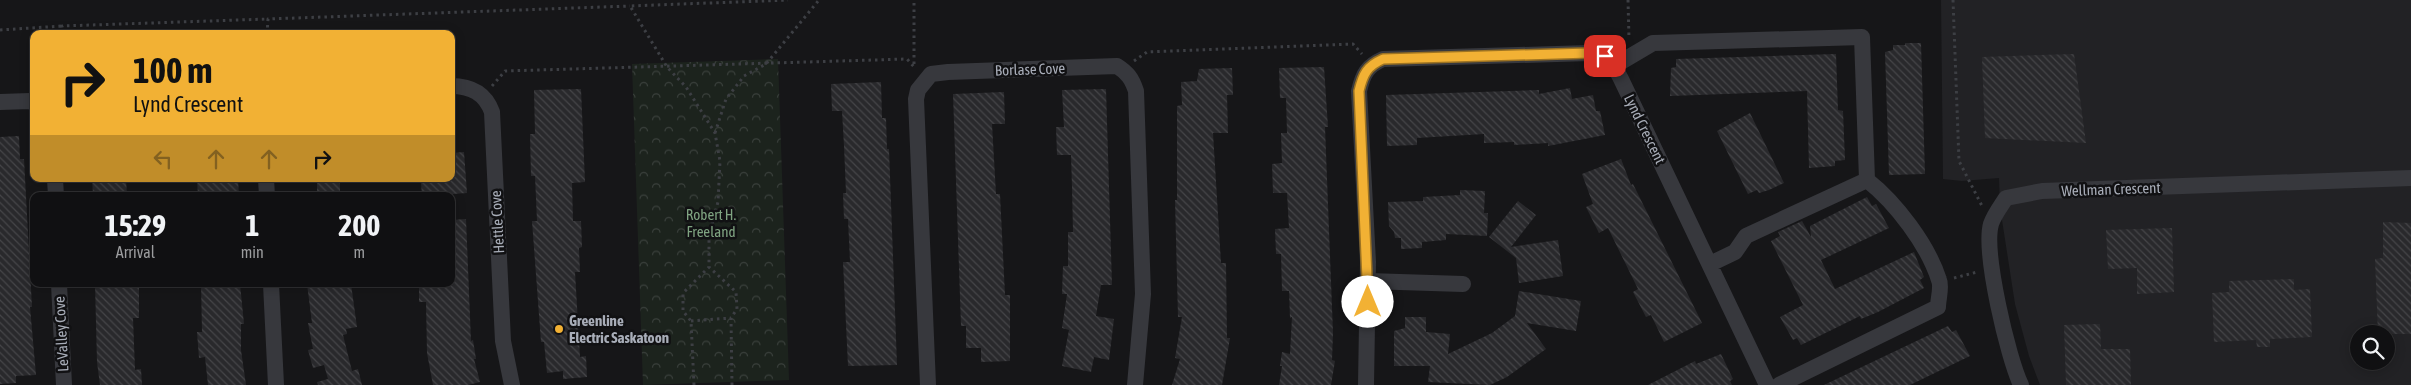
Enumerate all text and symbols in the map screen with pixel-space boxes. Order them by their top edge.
pin [1584,35,1626,77]
icon: arrive [1591,42,1619,70]
icon: right [50,50,115,115]
text: 100 m [133,50,212,90]
street label: Borlase Cove [995,59,1066,79]
text: Lynd Crescent [133,91,243,117]
street label: Lynd Crescent [1621,91,1669,167]
icon: left [149,145,177,173]
icon: ahead [202,145,230,173]
icon: ahead [255,145,283,173]
icon: right [308,145,336,173]
street label: Wellman Crescent [2061,179,2161,199]
street label: Hettle Cove [487,190,507,254]
park label: Robert H. Freeland [686,206,737,240]
text: 15:29 [104,208,166,242]
text: 1 [245,208,259,242]
text: 200 [338,208,380,242]
text: Arrival [116,243,155,261]
text: min [241,243,264,261]
text: m [354,243,365,261]
position arrow [1341,275,1393,327]
street label: LeValley Cove [51,296,71,372]
place label: Greenline Electric Saskatoon [569,312,669,346]
marker: Greenline Electric Saskatoon [553,323,565,335]
map controls [2350,325,2395,370]
button: search [2350,325,2395,370]

